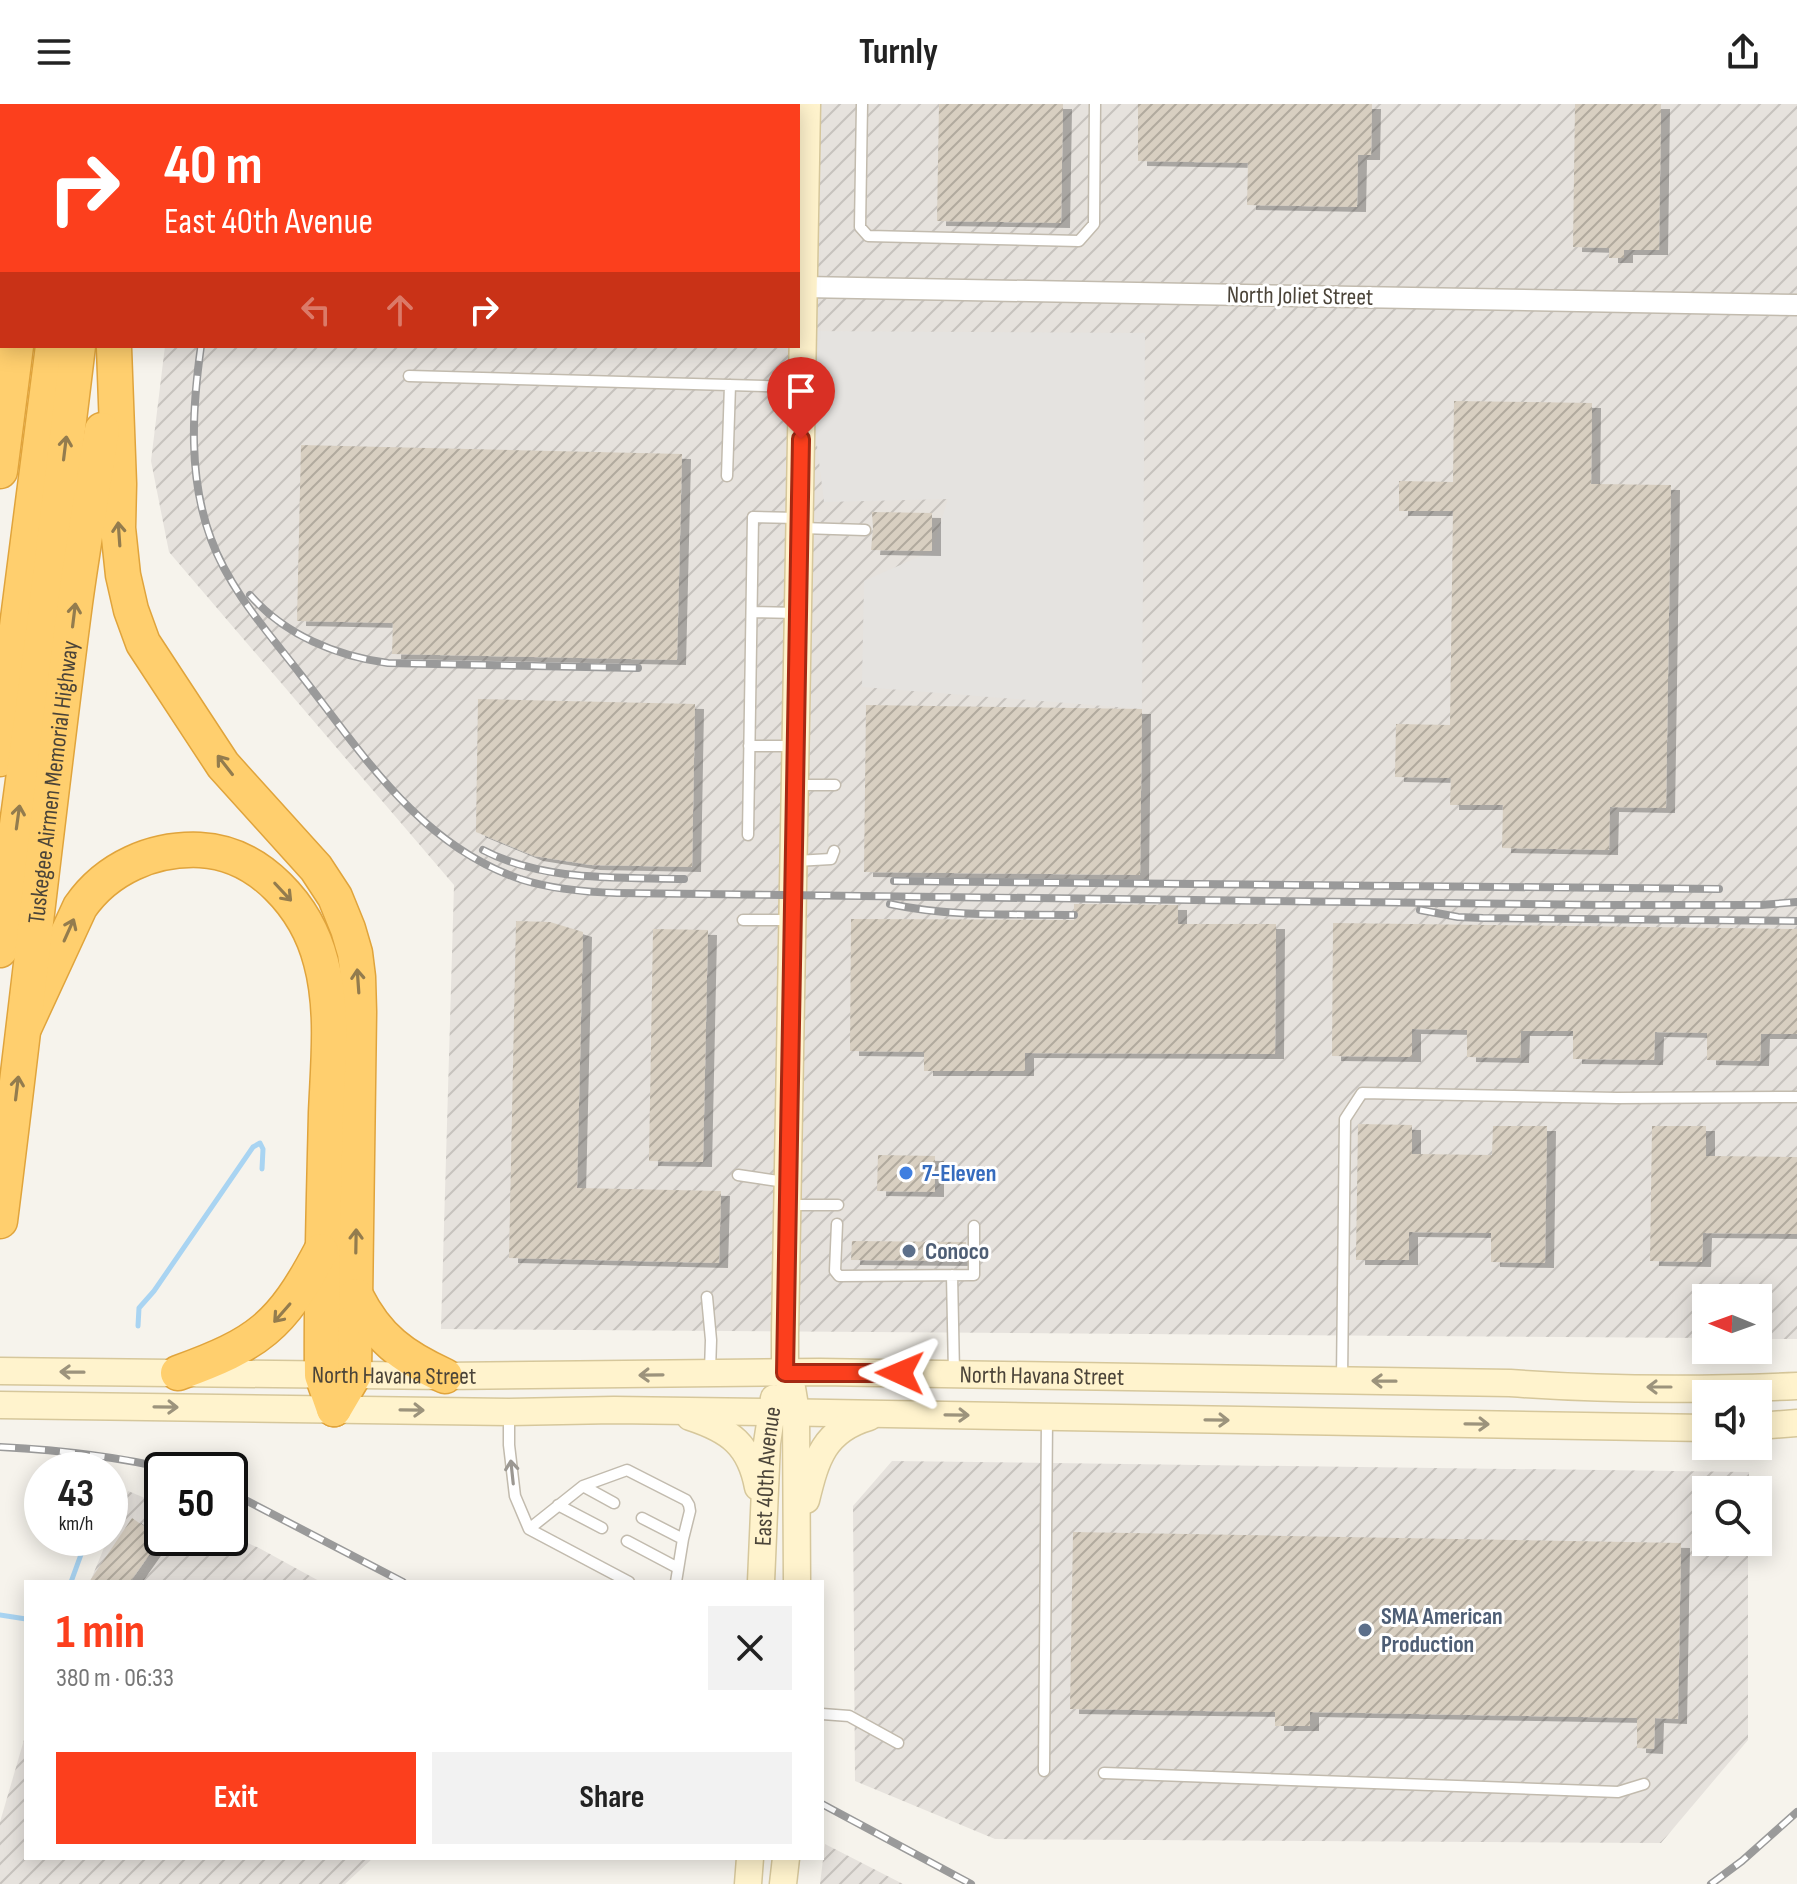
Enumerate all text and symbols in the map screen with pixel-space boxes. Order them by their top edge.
icon: menu [32,30,76,74]
icon: share [1721,30,1765,74]
text: Turnly [859,31,938,74]
text: 40 m [164,133,263,200]
icon: right [32,136,136,240]
text: East 40th Avenue [164,201,373,244]
street label: North Joliet Street [1227,280,1373,312]
icon: left [294,288,338,332]
icon: ahead [378,288,422,332]
icon: right [462,288,506,332]
pin [767,357,835,439]
icon: arrive [779,369,823,413]
one-way arrow [58,435,73,462]
one-way arrow [111,521,126,547]
one-way arrow [66,602,81,629]
street label: Tuskegee Airmen Memorial Highway [21,639,84,925]
one-way arrow [216,755,233,776]
one-way arrow [11,805,26,830]
one-way arrow [273,882,291,902]
one-way arrow [63,918,78,943]
one-way arrow [350,968,365,995]
one-way arrow [9,1075,24,1102]
place label: 7-Eleven [922,1159,996,1188]
marker: 7-Eleven [897,1164,915,1182]
one-way arrow [348,1228,364,1255]
place label: Conoco [925,1237,989,1266]
marker: Conoco [900,1242,918,1260]
north arrow [1692,1284,1772,1364]
map controls [1692,1284,1772,1556]
one-way arrow [273,1303,291,1323]
position arrow [858,1331,942,1415]
street label: North Havana Street [312,1360,476,1391]
street label: North Havana Street [960,1360,1124,1391]
one-way arrow [59,1364,86,1380]
one-way arrow [638,1367,665,1382]
one-way arrow [1371,1374,1398,1389]
one-way arrow [1646,1380,1673,1395]
button: sound [1692,1380,1772,1460]
one-way arrow [152,1399,179,1415]
one-way arrow [398,1402,425,1418]
street label: East 40th Avenue [748,1405,787,1546]
one-way arrow [943,1408,970,1423]
one-way arrow [1203,1412,1230,1428]
one-way arrow [1463,1416,1490,1432]
speed limit sign: 50 [144,1452,248,1556]
one-way arrow [504,1460,519,1485]
text: 43 [58,1470,94,1518]
button: search [1692,1476,1772,1556]
text: km/h [59,1512,93,1536]
place label: SMA American Production [1381,1602,1503,1659]
text: 1 min [56,1604,145,1661]
button: close [708,1606,792,1690]
marker: SMA American Production [1356,1621,1374,1639]
text: 380 m · 06:33 [56,1663,174,1694]
button: Exit [56,1752,416,1844]
button: Share [432,1752,792,1844]

